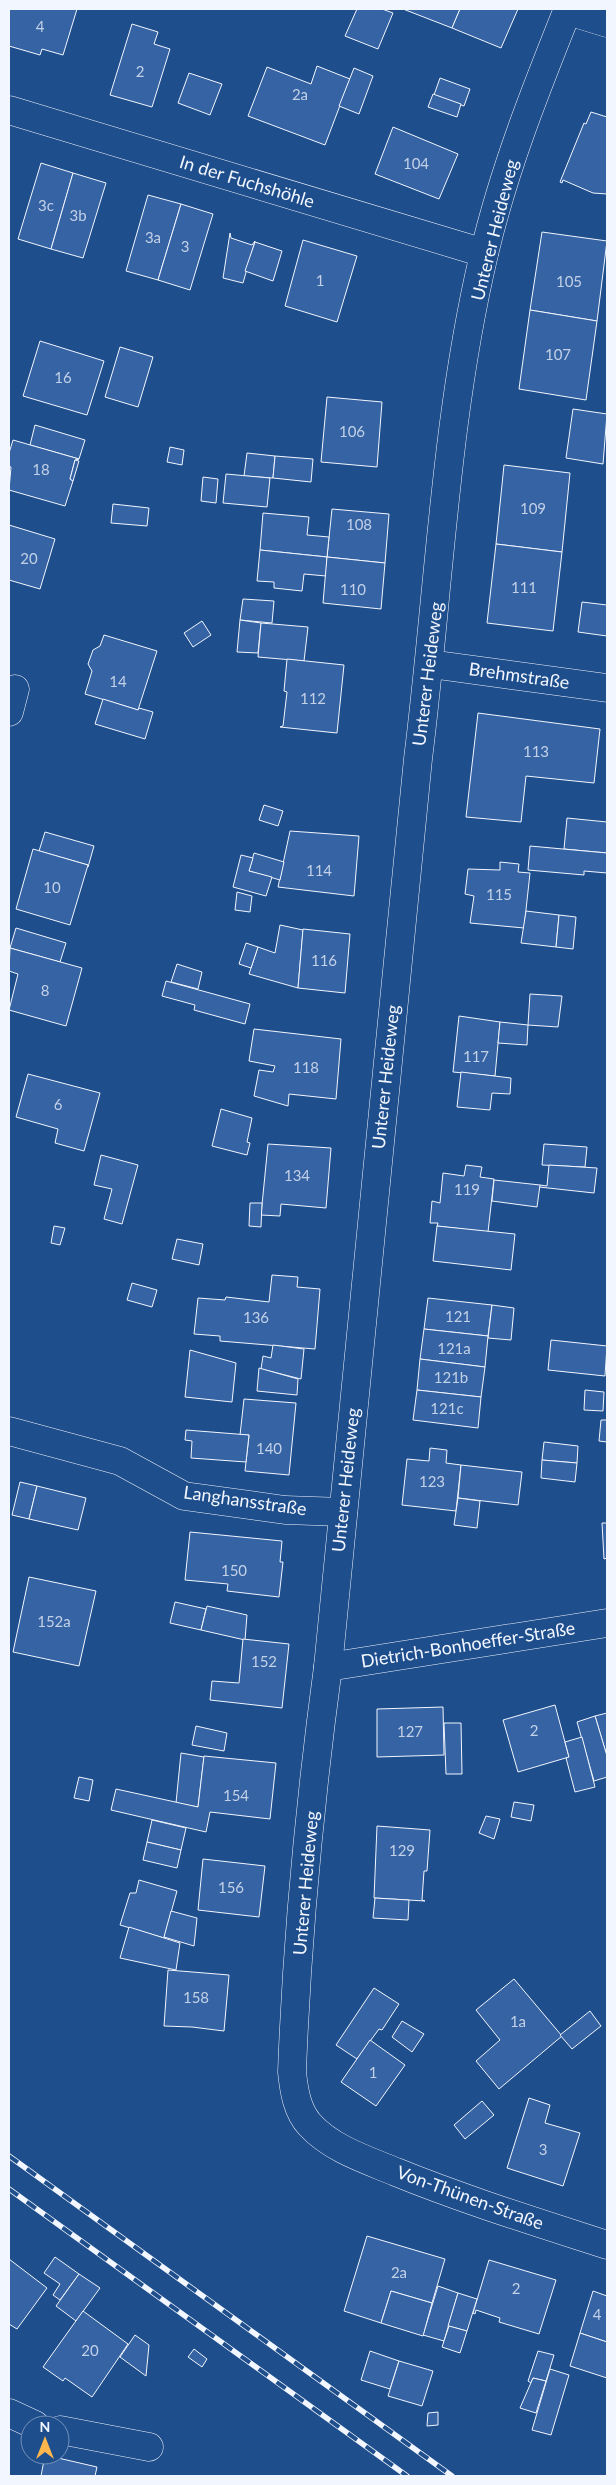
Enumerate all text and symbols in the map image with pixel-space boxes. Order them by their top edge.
house number: 4 [36,17,45,35]
house number: 2 [136,62,144,80]
house number: 2a [292,85,308,103]
street label: In der Fuchshöhle [177,150,317,212]
house number: 104 [403,154,429,172]
street label: Unterer Heideweg [466,157,522,303]
house number: 3c [38,196,54,214]
house number: 3b [69,206,87,224]
house number: 3a [145,228,161,246]
house number: 3 [181,237,189,255]
house number: 1 [316,271,324,289]
house number: 105 [556,272,582,290]
house number: 107 [545,345,571,363]
house number: 16 [54,368,72,386]
house number: 106 [339,422,365,440]
house number: 18 [32,460,50,478]
house number: 109 [520,499,546,517]
house number: 108 [346,515,372,533]
house number: 20 [20,549,38,567]
house number: 111 [511,578,537,596]
house number: 110 [340,580,366,598]
street label: Unterer Heideweg [407,601,447,747]
street label: Brehmstraße [467,657,571,693]
house number: 14 [109,672,127,690]
house number: 112 [300,689,326,707]
house number: 113 [523,742,549,760]
house number: 114 [306,861,332,879]
house number: 10 [43,878,61,896]
house number: 115 [486,885,512,903]
house number: 116 [311,951,337,969]
house number: 8 [41,981,49,999]
street label: Unterer Heideweg [366,1004,404,1150]
house number: 117 [463,1047,489,1065]
house number: 118 [293,1058,319,1076]
house number: 6 [54,1095,63,1113]
house number: 134 [284,1166,310,1184]
house number: 119 [454,1180,480,1198]
house number: 121 [445,1307,471,1325]
house number: 136 [243,1308,269,1326]
house number: 121a [437,1339,471,1357]
house number: 121b [434,1368,468,1386]
house number: 121c [430,1399,464,1417]
street label: Unterer Heideweg [326,1407,364,1553]
house number: 140 [256,1439,282,1457]
house number: 123 [419,1472,445,1490]
street label: Langhansstraße [182,1480,308,1520]
house number: 150 [221,1561,247,1579]
house number: 152a [37,1612,71,1630]
street label: Dietrich-Bonhoeffer-Straße [359,1616,576,1672]
house number: 152 [251,1652,277,1670]
house number: 2 [530,1721,538,1739]
house number: 127 [397,1722,423,1740]
house number: 154 [223,1786,249,1804]
street label: Unterer Heideweg [288,1810,322,1956]
house number: 129 [389,1841,415,1859]
house number: 156 [218,1878,244,1896]
house number: 158 [183,1988,209,2006]
house number: 1a [510,2012,526,2030]
house number: 1 [369,2063,377,2081]
house number: 3 [539,2140,547,2158]
street label: Von-Thünen-Straße [394,2160,547,2234]
house number: 2a [391,2263,407,2281]
house number: 2 [512,2279,520,2297]
house number: 4 [593,2305,602,2323]
house number: 20 [81,2341,99,2359]
north arrow [20,2415,70,2465]
text: N [40,2418,50,2435]

